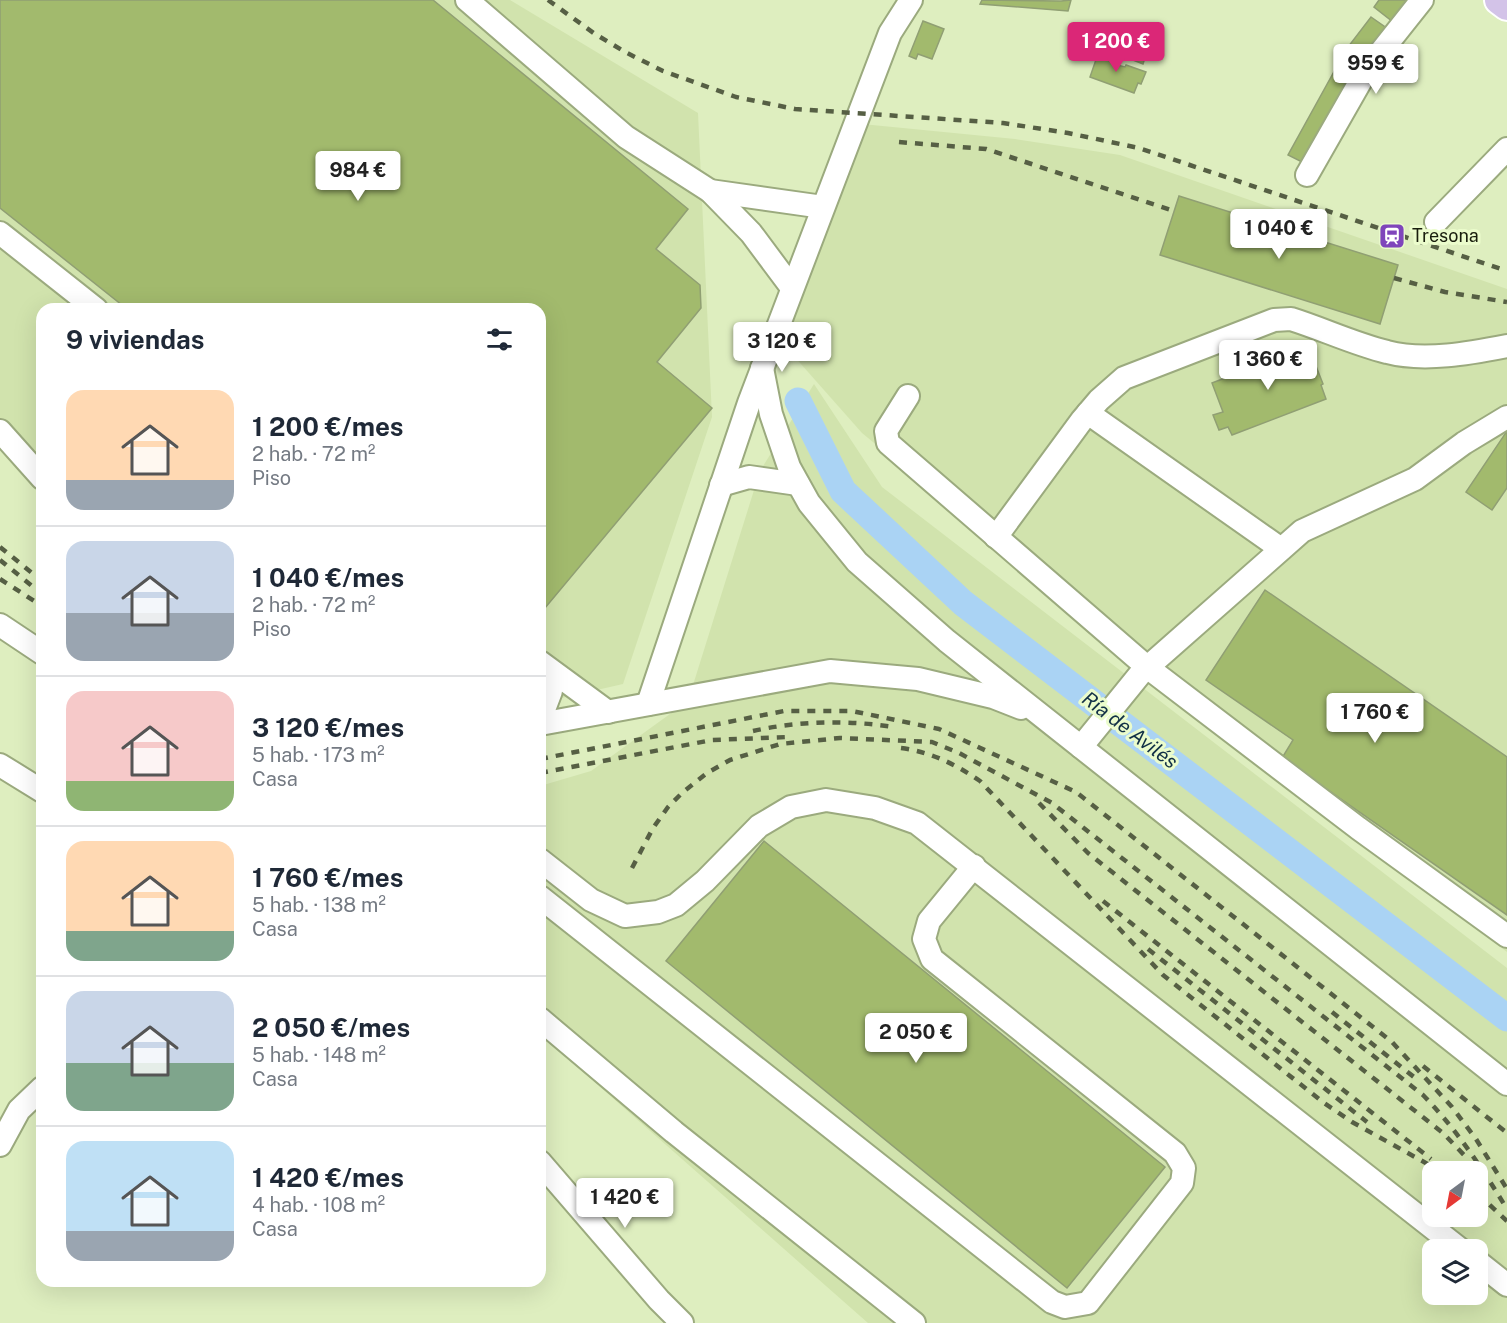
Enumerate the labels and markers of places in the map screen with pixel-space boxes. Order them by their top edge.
pin: 1 200 € [1061,22,1171,73]
pin: 959 € [1334,44,1418,95]
pin: 984 € [316,151,400,202]
pin: 1 040 € [1224,209,1334,260]
station icon: Tresona [1377,221,1407,251]
place label: Tresona [1412,225,1479,246]
pin: 3 120 € [727,322,837,373]
pin: 1 360 € [1213,340,1323,391]
pin: 1 760 € [1320,693,1430,744]
pin: 2 050 € [861,1013,971,1064]
pin: 1 420 € [570,1178,680,1229]

